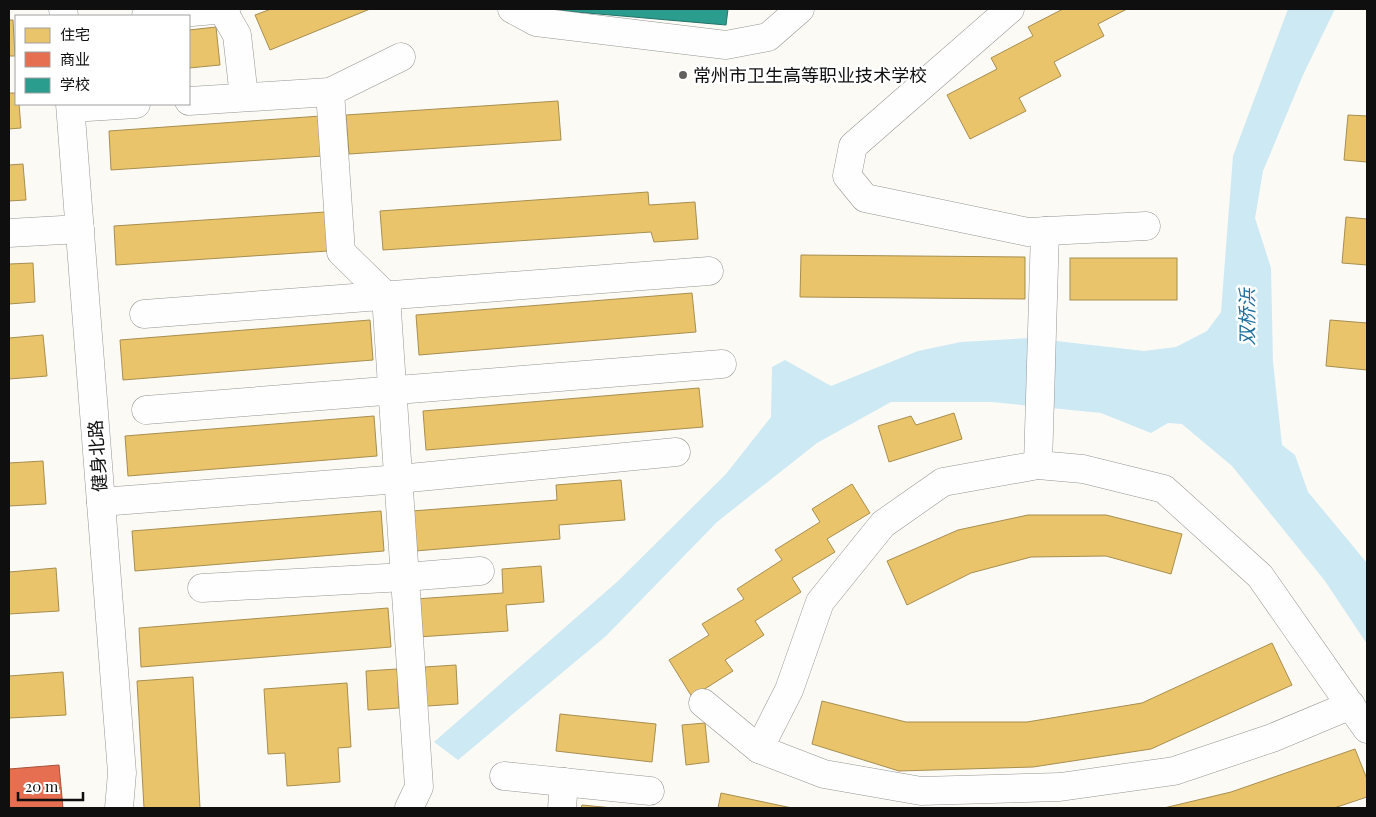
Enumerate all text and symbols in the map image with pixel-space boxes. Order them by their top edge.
legend [15,15,190,105]
text: 住宅 [60,24,90,44]
text: 商业 [60,49,90,69]
place label: 常州市卫生高等职业技术学校 [693,63,927,87]
marker: 常州市卫生高等职业技术学校 [677,69,689,81]
text: 学校 [60,74,90,94]
water label: 双桥浜 [1233,287,1259,346]
street label: 健身北路 [83,419,111,493]
scale bar [18,770,82,802]
text: 20 m [25,776,59,796]

